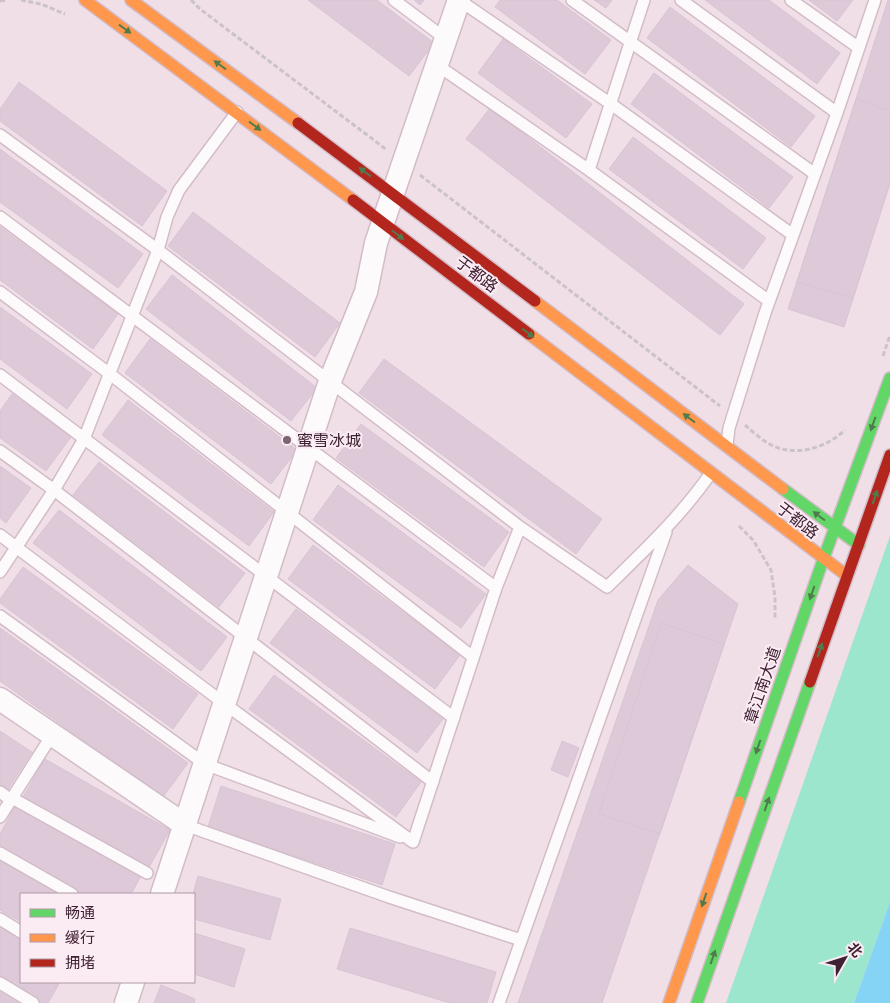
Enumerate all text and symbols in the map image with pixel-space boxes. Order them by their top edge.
one-way arrow [118,24,132,34]
one-way arrow [213,60,227,70]
one-way arrow [248,120,261,131]
one-way arrow [358,167,372,177]
one-way arrow [391,229,404,240]
street label: 于都路 [451,252,502,297]
one-way arrow [521,328,535,338]
one-way arrow [682,413,696,423]
one-way arrow [869,417,876,432]
place label: 蜜雪冰城 [297,430,361,451]
marker: 蜜雪冰城 [281,434,293,446]
one-way arrow [872,490,879,505]
street label: 于都路 [772,497,823,543]
one-way arrow [813,511,826,522]
one-way arrow [807,586,815,601]
one-way arrow [816,642,824,657]
street label: 章江南大道 [740,644,785,726]
one-way arrow [754,740,762,755]
one-way arrow [763,796,771,811]
legend [20,893,195,983]
one-way arrow [700,893,708,908]
text: 畅通 [65,903,95,922]
text: 缓行 [65,928,95,947]
north arrow [820,933,870,983]
text: 北 [844,939,867,961]
one-way arrow [709,949,717,964]
text: 拥堵 [65,953,95,972]

